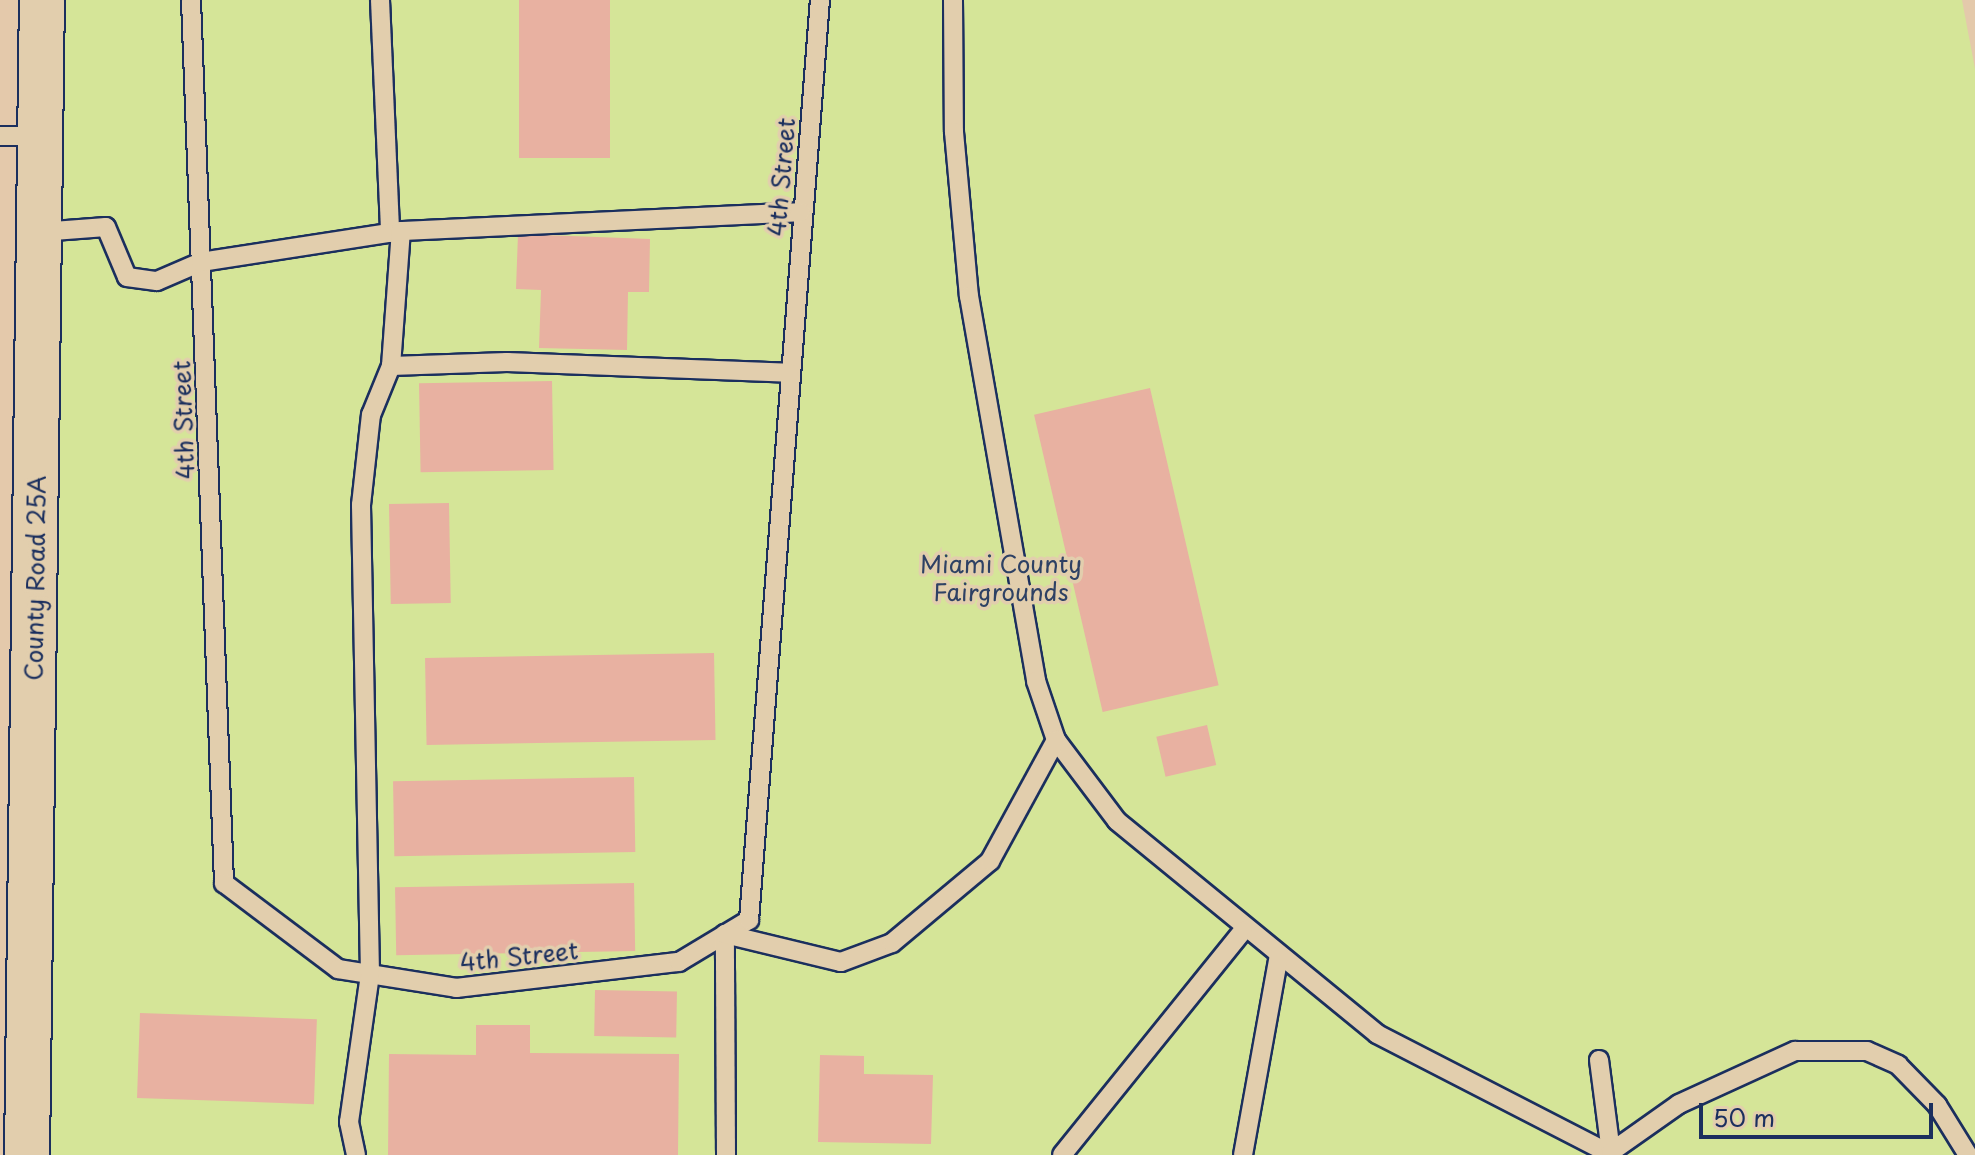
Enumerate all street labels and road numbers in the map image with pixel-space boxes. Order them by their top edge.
street label: 4th Street [761,117,801,237]
street label: 4th Street [167,360,199,480]
street label: County Road 25A [19,475,51,681]
street label: 4th Street [458,935,580,977]

